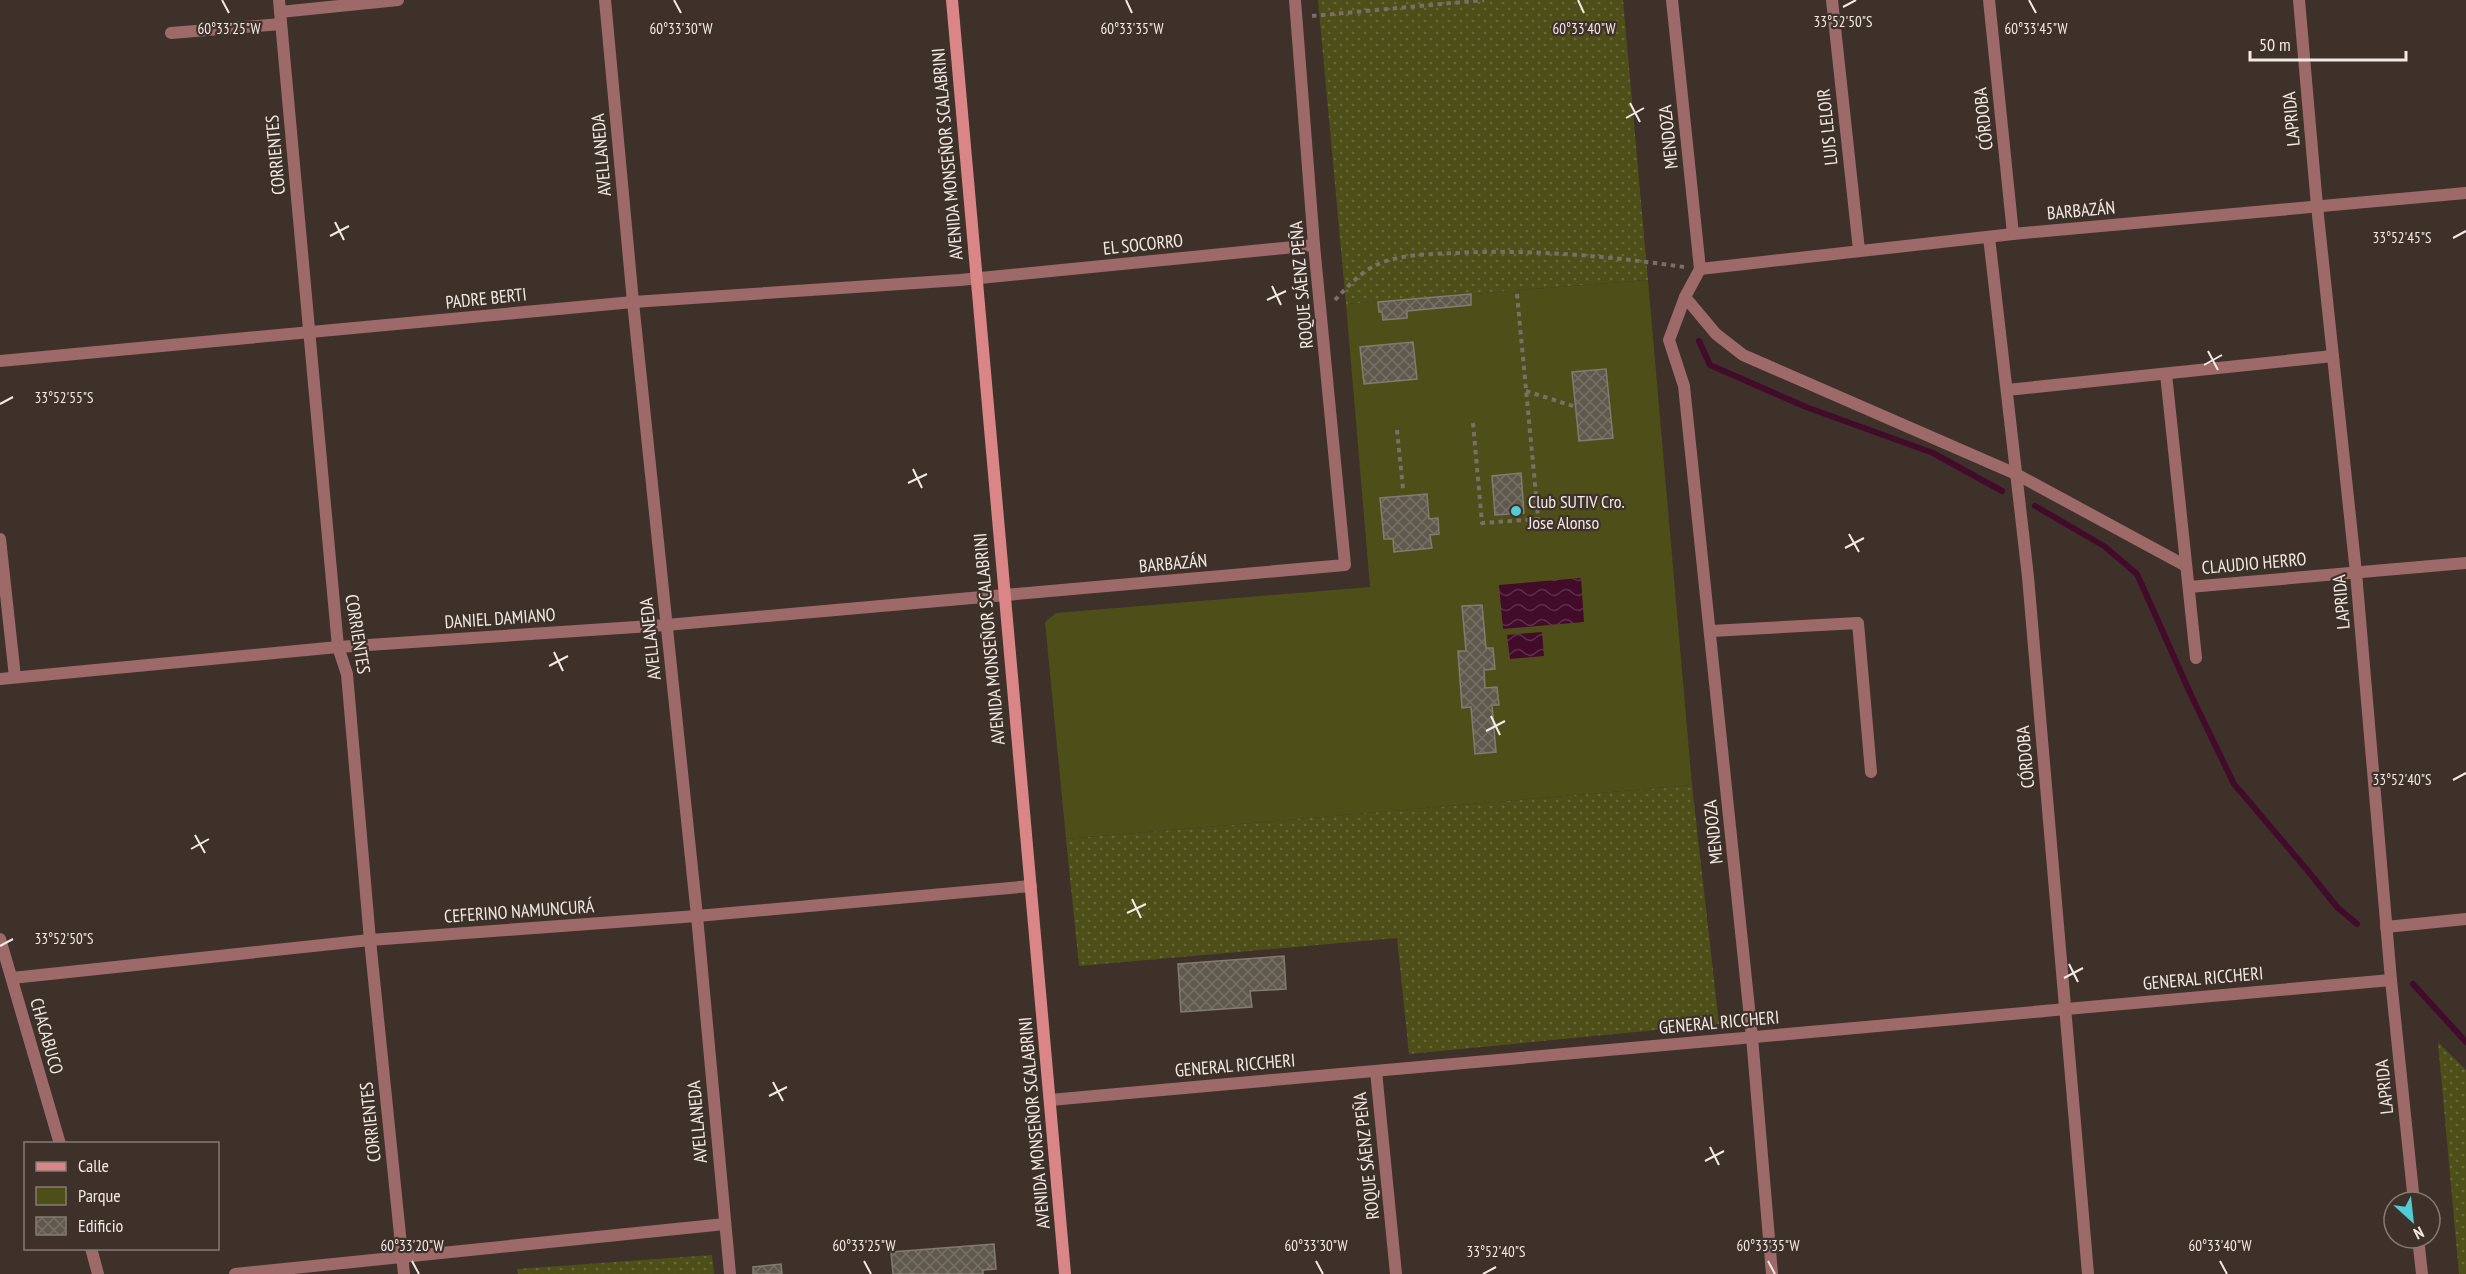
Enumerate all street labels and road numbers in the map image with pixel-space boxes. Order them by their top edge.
street label: AVENIDA MONSEÑOR SCALABRINI [926,47,968,261]
street label: CÓRDOBA [1968,86,1998,151]
street label: LUIS LELOIR [1812,87,1842,166]
street label: LAPRIDA [2277,90,2305,147]
street label: MENDOZA [1653,104,1683,170]
street label: AVELLANEDA [586,112,616,197]
street label: CORRIENTES [260,114,290,196]
street label: BARBAZÁN [2046,196,2116,224]
street label: ROQUE SÁENZ PEÑA [1284,220,1318,350]
street label: EL SOCORRO [1102,228,1184,260]
street label: PADRE BERTI [444,282,528,314]
street label: AVENIDA MONSEÑOR SCALABRINI [968,532,1010,746]
street label: CLAUDIO HERRO [2201,547,2307,579]
street label: BARBAZÁN [1138,549,1208,577]
street label: LAPRIDA [2327,573,2355,630]
street label: CORRIENTES [340,593,376,676]
street label: AVELLANEDA [634,596,666,681]
street label: DANIEL DAMIANO [444,603,556,633]
street label: CÓRDOBA [2011,724,2039,789]
street label: MENDOZA [1698,799,1728,865]
street label: CEFERINO NAMUNCURÁ [443,894,595,928]
street label: GENERAL RICCHERI [2142,961,2264,995]
street label: CHACABUCO [25,995,69,1077]
street label: GENERAL RICCHERI [1658,1005,1780,1039]
street label: AVENIDA MONSEÑOR SCALABRINI [1013,1016,1055,1230]
street label: GENERAL RICCHERI [1174,1048,1296,1082]
street label: LAPRIDA [2370,1058,2398,1115]
street label: AVELLANEDA [682,1079,712,1164]
street label: CORRIENTES [354,1081,386,1163]
street label: ROQUE SÁENZ PEÑA [1348,1091,1384,1221]

